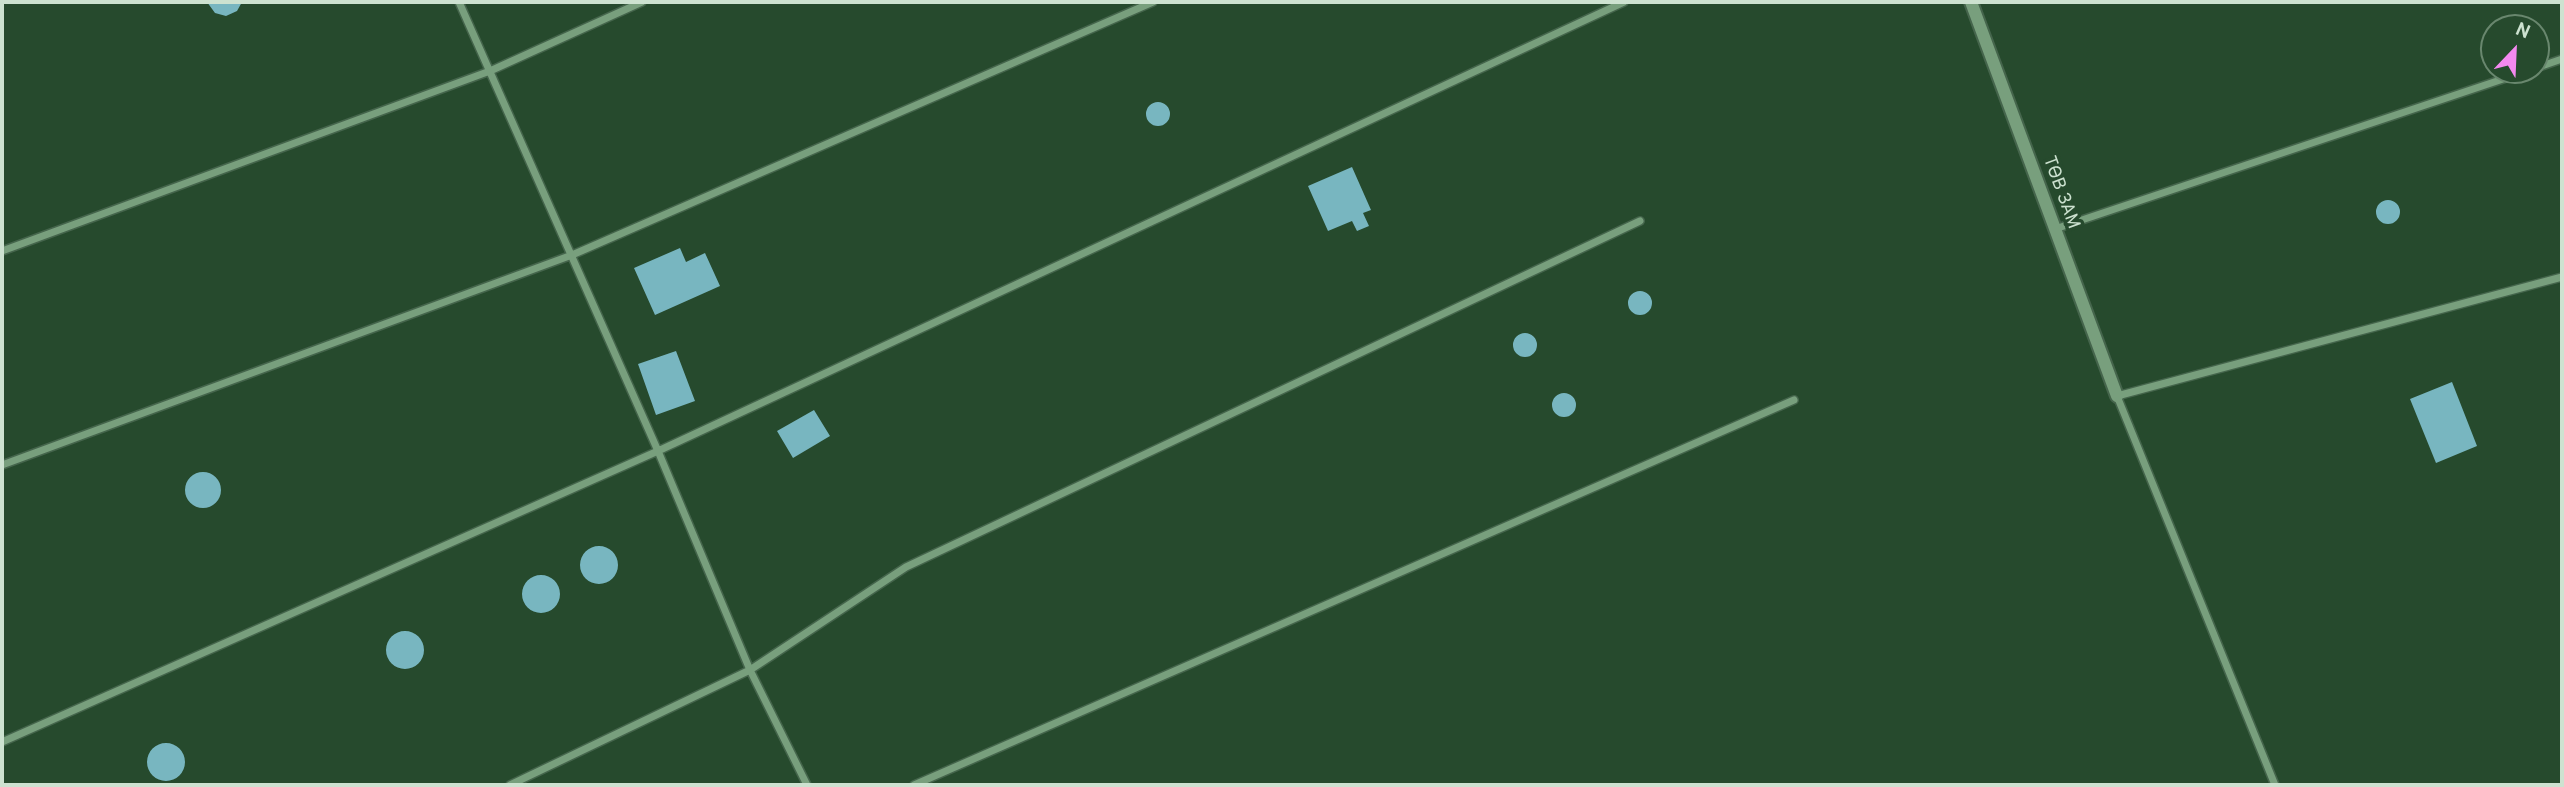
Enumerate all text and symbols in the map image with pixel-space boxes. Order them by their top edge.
north arrow [2480,14,2550,84]
text: N [2511,18,2533,45]
street label: ТӨВ ЗАМ [2037,154,2083,232]

